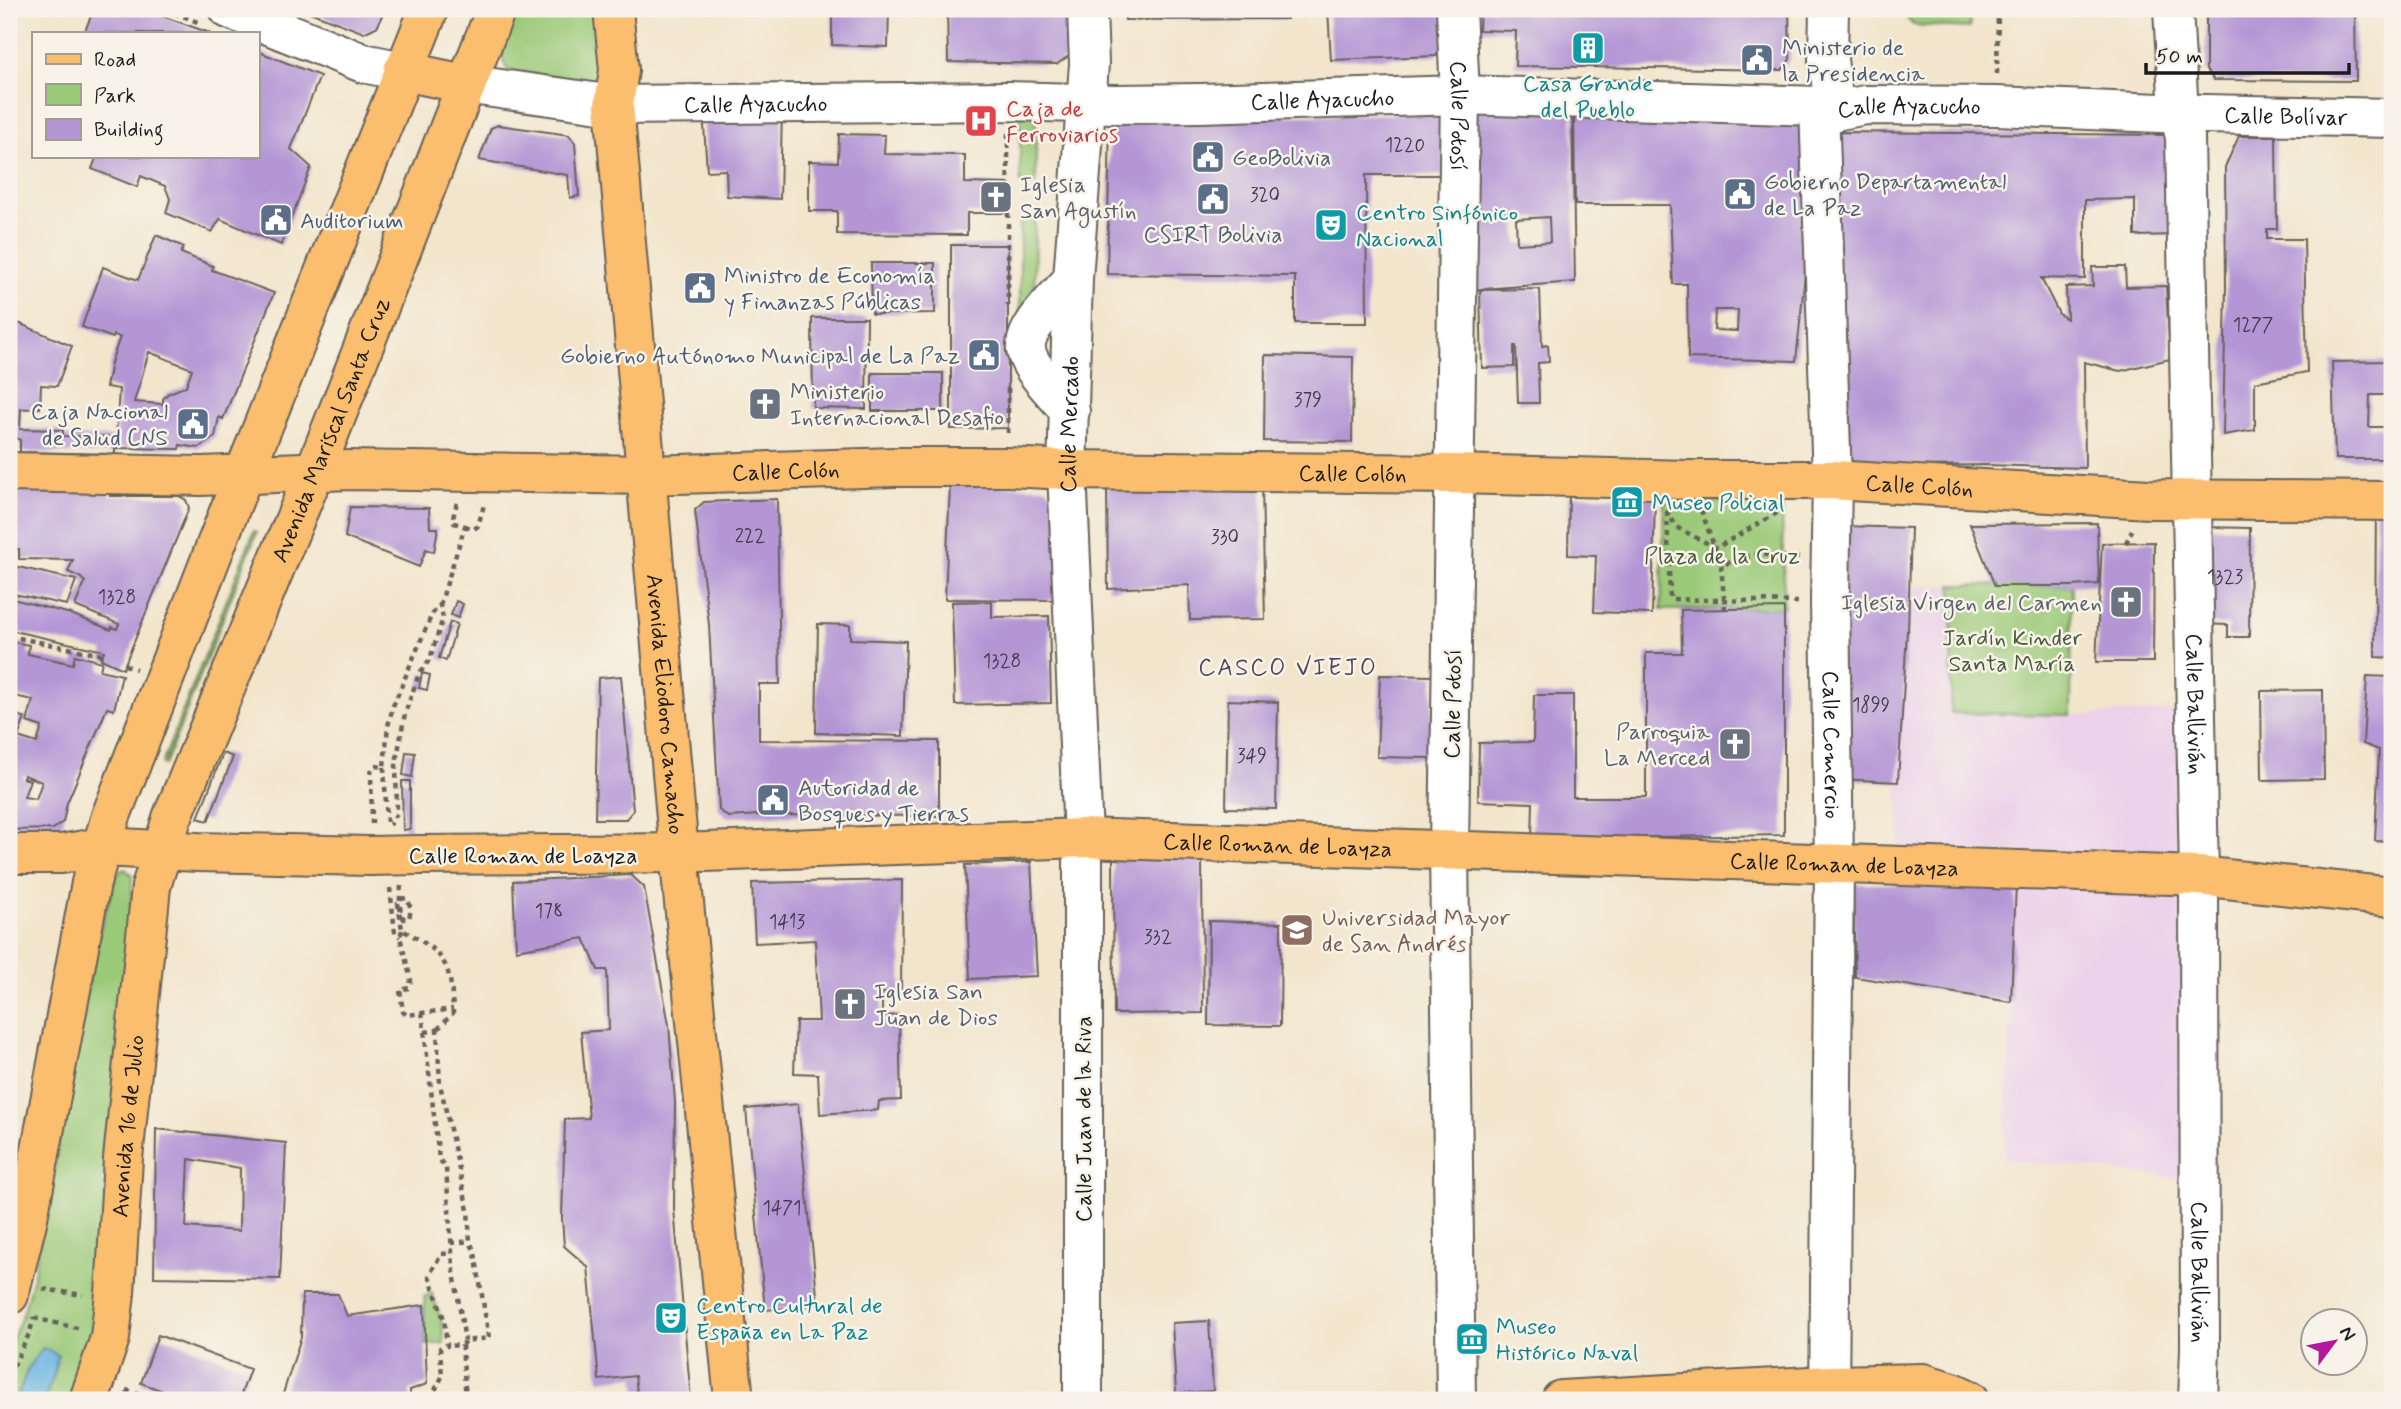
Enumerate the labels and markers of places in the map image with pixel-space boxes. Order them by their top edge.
building icon: Casa Grande del Pueblo [1569,29,1607,67]
place label: Ministerio de la Presidencia [1782,34,1925,90]
public building icon: Ministerio de la Presidencia [1738,41,1776,79]
place label: Casa Grande del Pueblo [1523,70,1653,126]
place label: Caja de Ferroviarios [1006,95,1118,151]
hospital icon: Caja de Ferroviarios [962,102,1000,140]
public building icon: GeoBolivia [1189,138,1227,176]
place label: GeoBolivia [1232,144,1331,174]
place label: Gobierno Departamental de La Paz [1764,168,2006,224]
place label: Iglesia San Agustín [1020,171,1137,229]
public building icon: Gobierno Departamental de La Paz [1721,175,1759,213]
church icon: Iglesia San Agustín [977,178,1015,216]
public building icon: CSIRT Bolivia [1194,180,1232,218]
place label: Centro Sinfónico Nacional [1356,199,1518,255]
public building icon: Auditorium [257,201,295,239]
theatre icon: Centro Sinfónico Nacional [1312,206,1350,244]
place label: Auditorium [300,207,404,237]
place label: CSIRT Bolivia [1144,221,1282,251]
place label: Ministro de Economía y Finanzas Públicas [724,262,935,318]
public building icon: Ministro de Economía y Finanzas Públicas [681,269,719,307]
public building icon: Gobierno Autónomo Municipal de La Paz [965,336,1003,374]
place label: Gobierno Autónomo Municipal de La Paz [560,342,960,372]
place label: Ministerio Internacional Desafio [790,378,1004,434]
church icon: Ministerio Internacional Desafio [746,385,784,423]
place label: Caja Nacional de Salud CNS [31,398,168,454]
public building icon: Caja Nacional de Salud CNS [174,405,212,443]
museum icon: Museo Policial [1608,483,1646,521]
place label: Museo Policial [1652,489,1784,519]
church icon: Iglesia Virgen del Carmen [2107,583,2145,621]
place label: Iglesia Virgen del Carmen [1841,589,2102,621]
place label: Parroquia La Merced [1604,718,1710,774]
church icon: Parroquia La Merced [1716,725,1754,763]
place label: Autoridad de Bosques y Tierras [798,774,969,830]
public building icon: Autoridad de Bosques y Tierras [754,781,792,819]
place label: Universidad Mayor de San Andrés [1322,904,1510,960]
school or university icon: Universidad Mayor de San Andrés [1278,911,1316,949]
place label: Iglesia San Juan de Dios [874,978,998,1034]
church icon: Iglesia San Juan de Dios [831,985,869,1023]
place label: Centro Cultural de España en La Paz [696,1292,883,1348]
theatre icon: Centro Cultural de España en La Paz [652,1299,690,1337]
place label: Museo Histórico Naval [1496,1313,1638,1369]
museum icon: Museo Histórico Naval [1453,1320,1491,1358]

